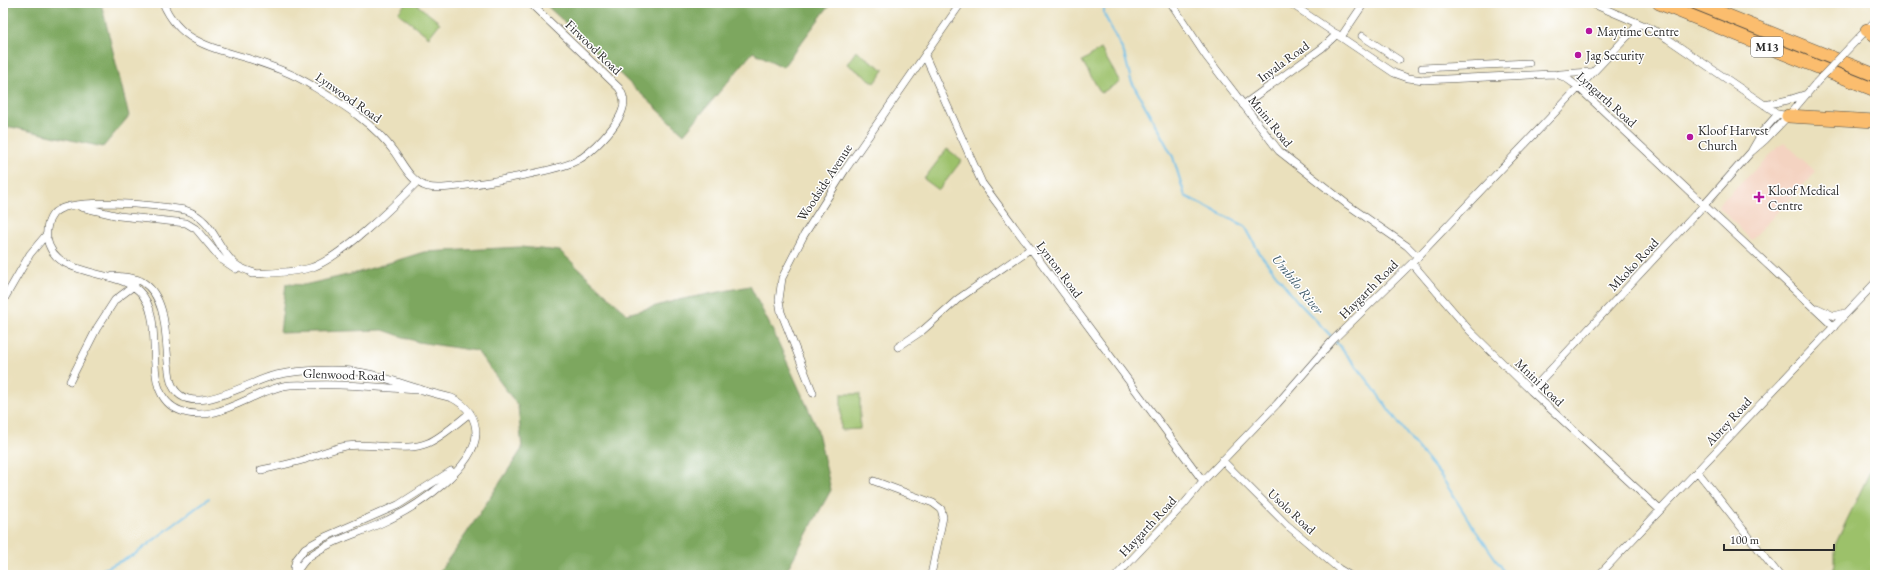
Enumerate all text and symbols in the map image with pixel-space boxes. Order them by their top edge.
street label: Firwood Road [562,16,626,79]
place label: Maytime Centre [1597,23,1679,40]
marker: Maytime Centre [1584,26,1594,36]
street label: Inyala Road [1254,37,1313,86]
road number: M13 [1751,37,1783,57]
place label: Jag Security [1585,47,1645,64]
marker: Jag Security [1573,50,1583,60]
street label: Lynwood Road [312,68,385,127]
street label: Lyngarth Road [1573,68,1641,131]
street label: Mnini Road [1245,92,1297,151]
place label: Kloof Harvest Church [1698,122,1768,154]
marker: Kloof Harvest Church [1685,132,1695,142]
street label: Woodside Avenue [793,140,856,224]
place label: Kloof Medical Centre [1768,182,1839,214]
marker: Kloof Medical Centre [1753,191,1765,203]
street label: Mkoko Road [1605,234,1663,294]
street label: Lynton Road [1033,238,1087,301]
water label: Umbilo River [1268,250,1328,318]
street label: Haygarth Road [1335,256,1402,323]
street label: Mnini Road [1512,355,1568,410]
street label: Glenwood Road [303,365,386,384]
street label: Abrey Road [1701,393,1756,450]
street label: Usolo Road [1264,485,1319,538]
street label: Haygarth Road [1115,492,1180,560]
scale bar [1724,526,1834,552]
text: 100 m [1730,532,1760,548]

